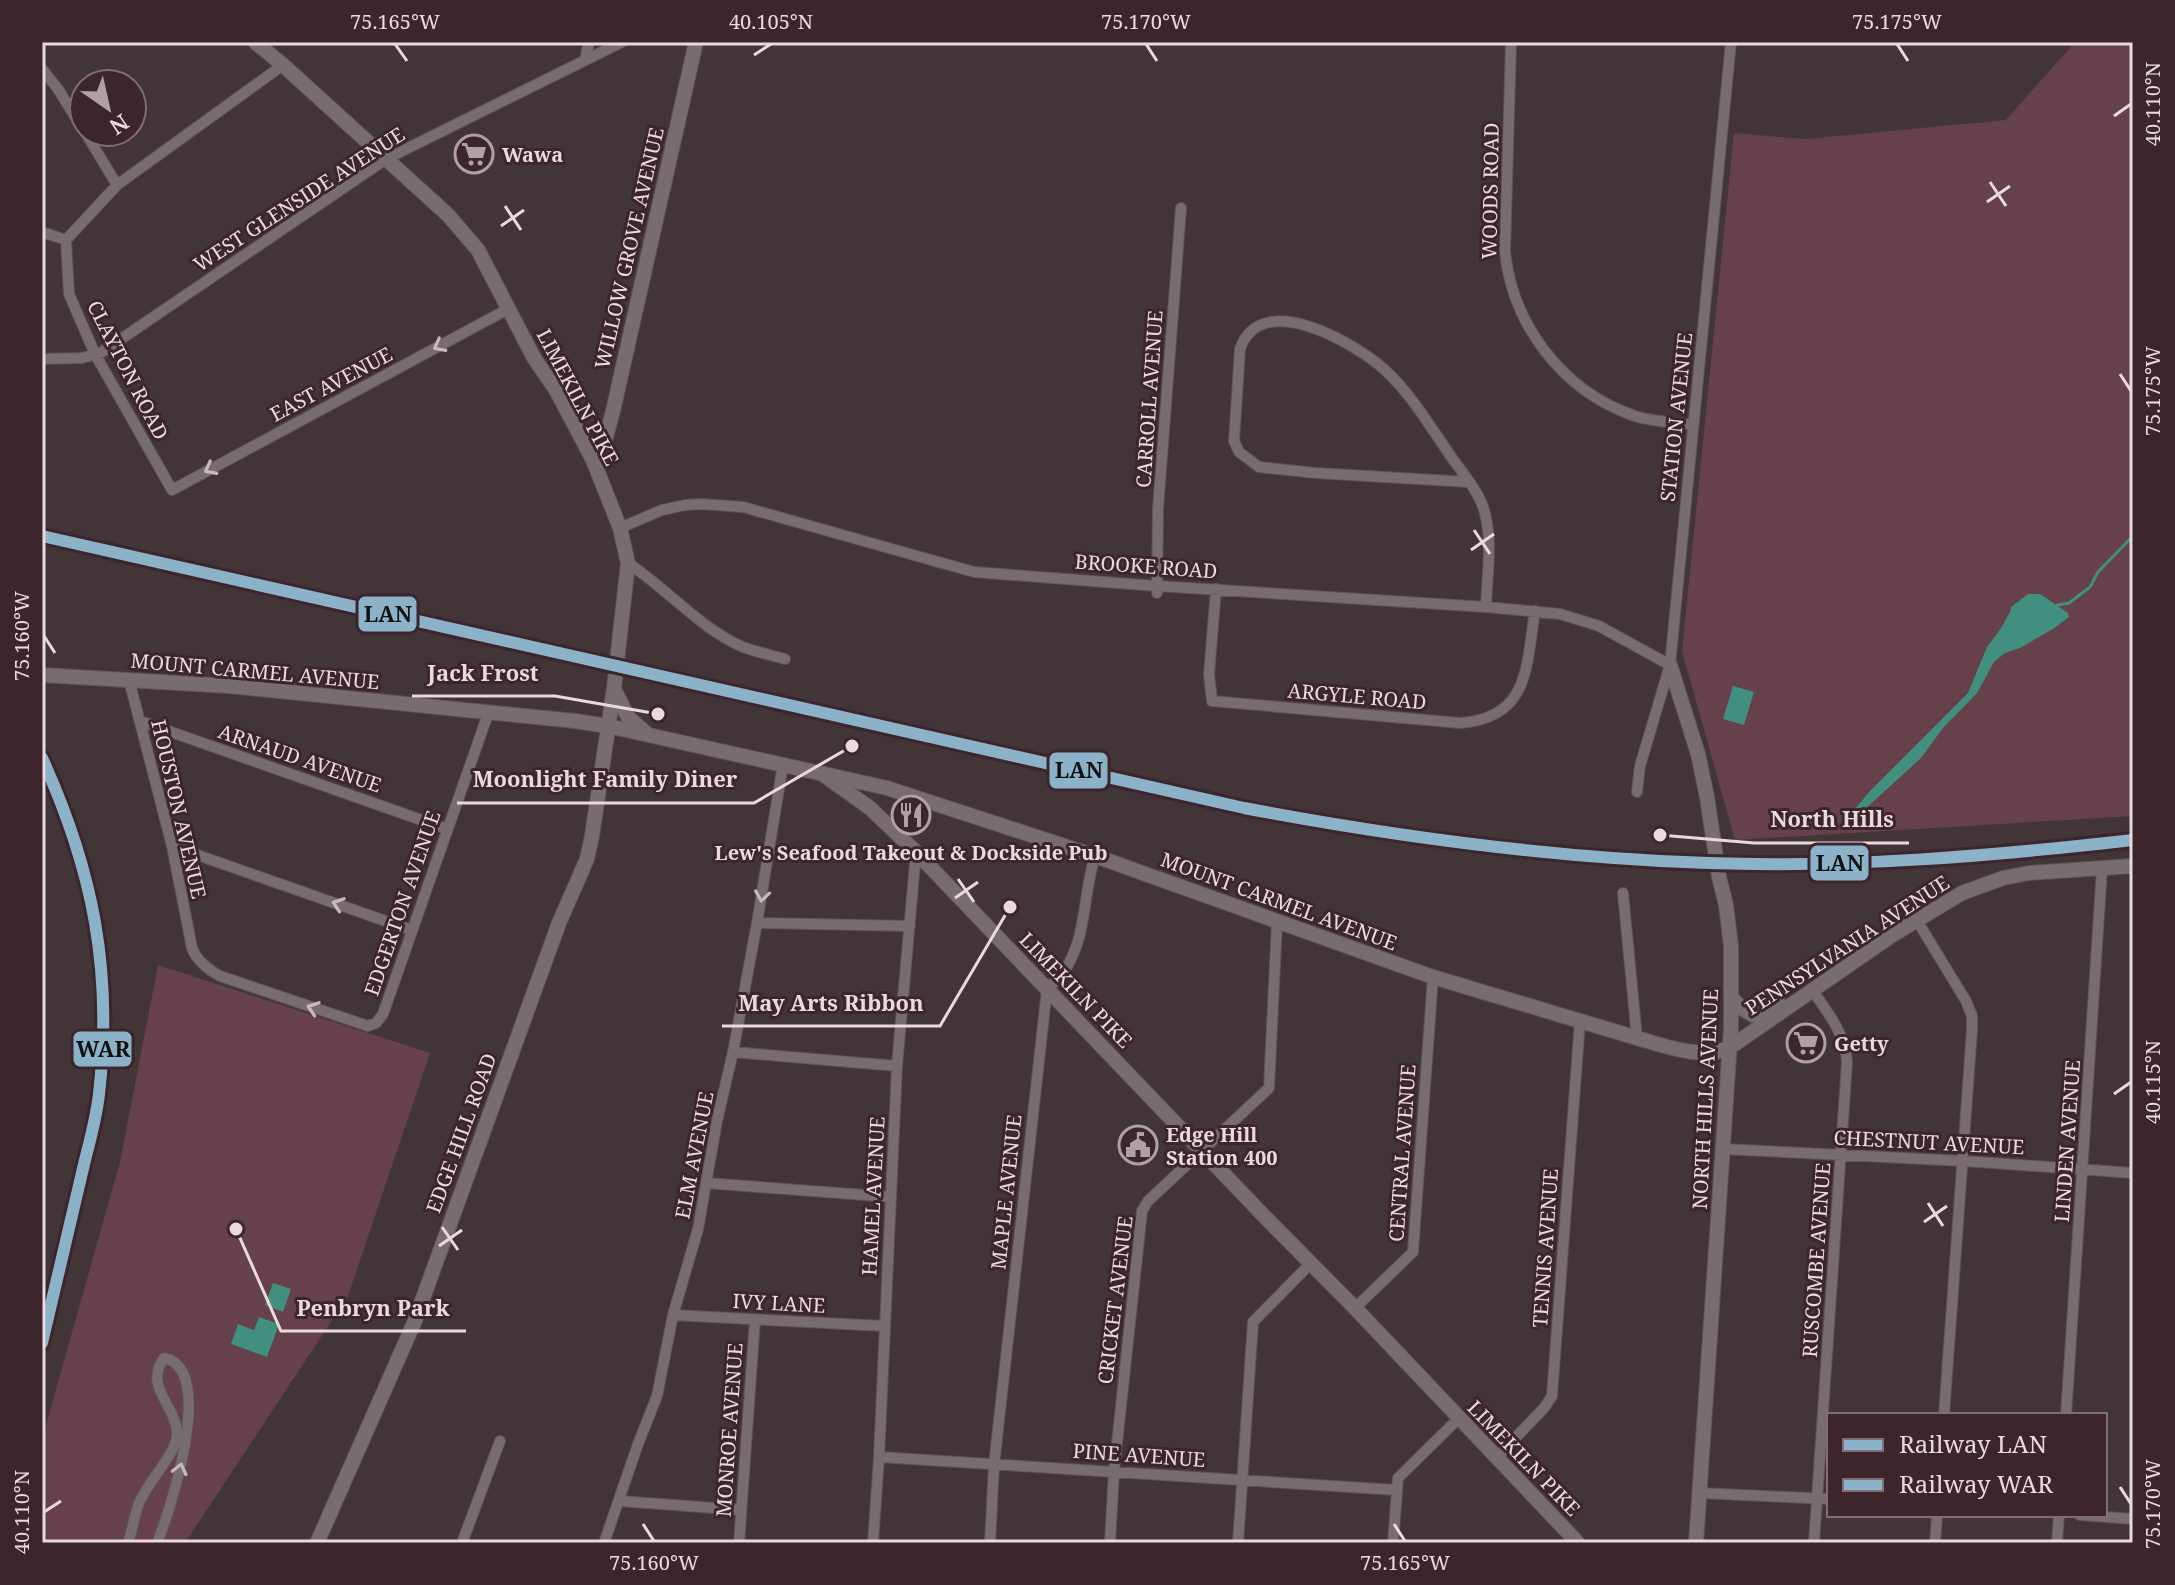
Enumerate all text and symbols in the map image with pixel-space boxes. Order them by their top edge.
text: 75.165°W [350,8,440,35]
text: 40.105°N [729,8,813,35]
text: 75.170°W [1101,8,1191,35]
text: 75.175°W [1852,8,1942,35]
text: 40.110°N [2139,62,2166,146]
north arrow [68,68,148,148]
text: N [104,108,135,143]
street label: WEST GLENSIDE AVENUE [188,120,410,278]
street label: WOODS ROAD [1475,122,1505,260]
street label: WILLOW GROVE AVENUE [588,125,670,371]
supermarket icon: Wawa [453,133,495,175]
place label: Wawa [502,141,563,168]
street label: CLAYTON ROAD [81,296,175,444]
street label: CARROLL AVENUE [1129,309,1169,489]
street label: LIMEKILN PIKE [531,324,625,470]
street label: STATION AVENUE [1654,331,1698,503]
one-way arrow [433,336,447,351]
street label: EAST AVENUE [265,340,397,428]
text: 75.175°W [2139,346,2166,436]
one-way arrow [204,460,219,475]
street label: BROOKE ROAD [1074,548,1218,584]
text: 75.160°W [8,591,35,681]
line badge: LAN [357,595,418,633]
text: LAN [364,598,412,628]
street label: MOUNT CARMEL AVENUE [130,647,380,695]
callout: Jack Frost [412,650,555,696]
text: Jack Frost [426,657,539,687]
street label: ARGYLE ROAD [1287,676,1427,716]
street label: HOUSTON AVENUE [145,717,213,901]
street label: ARNAUD AVENUE [215,717,385,799]
line badge: LAN [1048,751,1109,790]
text: LAN [1055,754,1103,784]
callout: Moonlight Family Diner [457,757,754,803]
text: Moonlight Family Diner [473,763,738,793]
restaurant icon: Lew's Seafood Takeout & Dockside Pub [890,794,932,836]
callout: North Hills [1754,797,1909,843]
text: North Hills [1770,803,1894,833]
street label: EDGERTON AVENUE [358,807,446,999]
place label: Lew's Seafood Takeout & Dockside Pub [715,839,1107,866]
line badge: LAN [1809,844,1870,882]
street label: MOUNT CARMEL AVENUE [1157,846,1401,956]
text: LAN [1816,847,1864,877]
street label: PENNSYLVANIA AVENUE [1740,869,1954,1021]
one-way arrow [754,890,771,903]
one-way arrow [332,897,346,913]
street label: LIMEKILN PIKE [1014,926,1138,1054]
callout: May Arts Ribbon [722,980,940,1026]
text: May Arts Ribbon [738,987,924,1017]
street label: NORTH HILLS AVENUE [1686,988,1724,1210]
one-way arrow [307,1001,321,1018]
supermarket icon: Getty [1785,1022,1827,1064]
line badge: WAR [72,1030,133,1068]
place label: Getty [1834,1030,1889,1057]
text: WAR [76,1033,130,1063]
text: 40.115°N [2139,1040,2166,1124]
street label: EDGE HILL ROAD [420,1049,502,1217]
street label: LINDEN AVENUE [2048,1059,2086,1223]
street label: CENTRAL AVENUE [1382,1063,1422,1243]
street label: ELM AVENUE [668,1089,720,1221]
street label: MAPLE AVENUE [984,1113,1028,1271]
street label: HAMEL AVENUE [855,1116,891,1276]
place label: Edge Hill Station 400 [1166,1121,1278,1171]
public building icon: Edge Hill Station 400 [1117,1124,1159,1166]
street label: CHESTNUT AVENUE [1833,1124,2025,1160]
street label: RUSCOMBE AVENUE [1796,1162,1836,1358]
street label: TENNIS AVENUE [1526,1168,1564,1328]
street label: CRICKET AVENUE [1091,1214,1139,1386]
callout: Penbryn Park [281,1285,466,1331]
street label: IVY LANE [732,1287,826,1319]
text: Penbryn Park [297,1292,449,1322]
street label: MONROE AVENUE [709,1342,749,1518]
street label: LIMEKILN PIKE [1462,1394,1586,1522]
legend [1827,1413,2107,1517]
text: Railway LAN [1899,1427,2047,1460]
street label: PINE AVENUE [1072,1437,1206,1473]
text: 75.170°W [2139,1459,2166,1549]
one-way arrow [171,1462,188,1476]
text: Railway WAR [1899,1467,2053,1500]
text: 40.110°N [8,1470,35,1554]
text: 75.160°W [609,1549,699,1576]
text: 75.165°W [1360,1549,1450,1576]

